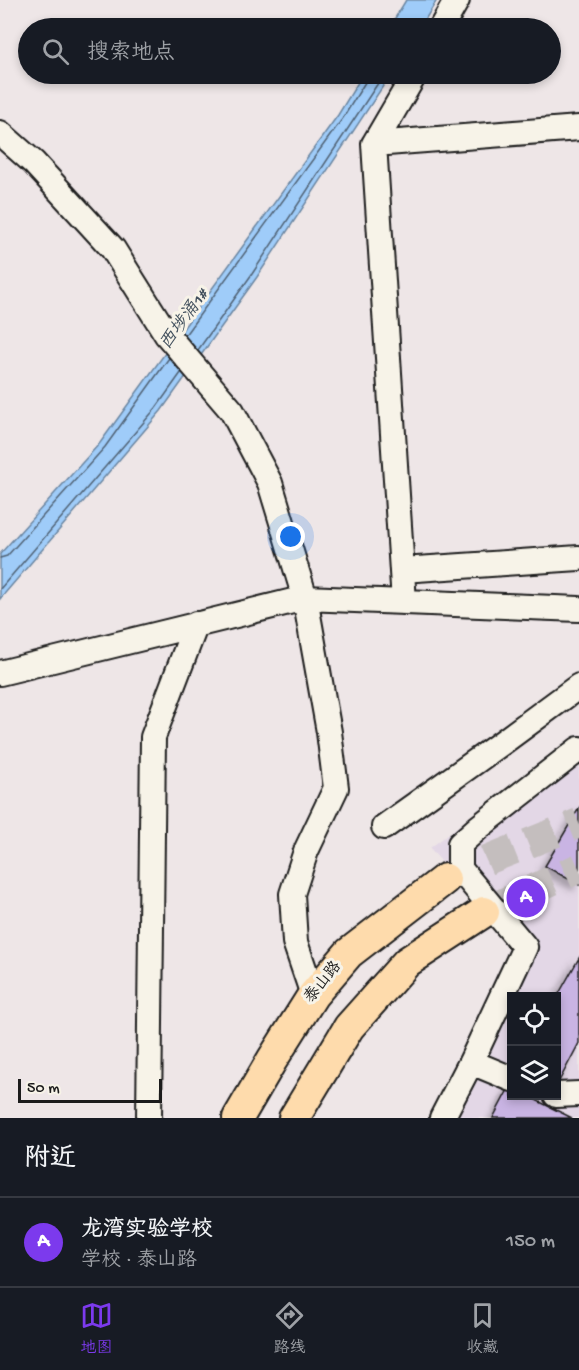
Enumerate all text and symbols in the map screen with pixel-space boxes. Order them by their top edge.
search box [18,18,561,84]
icon: search [39,35,72,68]
text: 搜索地点 [87,41,175,67]
water label: 西埗涌1# [155,284,215,354]
your location [276,522,305,551]
pin: A [506,876,546,920]
street label: 泰山路 [300,957,346,1008]
map controls [507,992,561,1100]
button: locate [507,992,561,1046]
button: layers [507,1046,561,1100]
scale bar [18,1076,162,1104]
text: 50 m [27,1080,60,1099]
text: 附近 [24,1145,76,1176]
text: 龙湾实验学校 [81,1218,213,1244]
text: A [38,1231,49,1254]
text: 150 m [506,1231,555,1254]
text: 学校 · 泰山路 [81,1250,197,1273]
tab: 地图 [80,1299,113,1359]
tab: 路线 [273,1299,306,1359]
tab: 收藏 [466,1299,499,1359]

